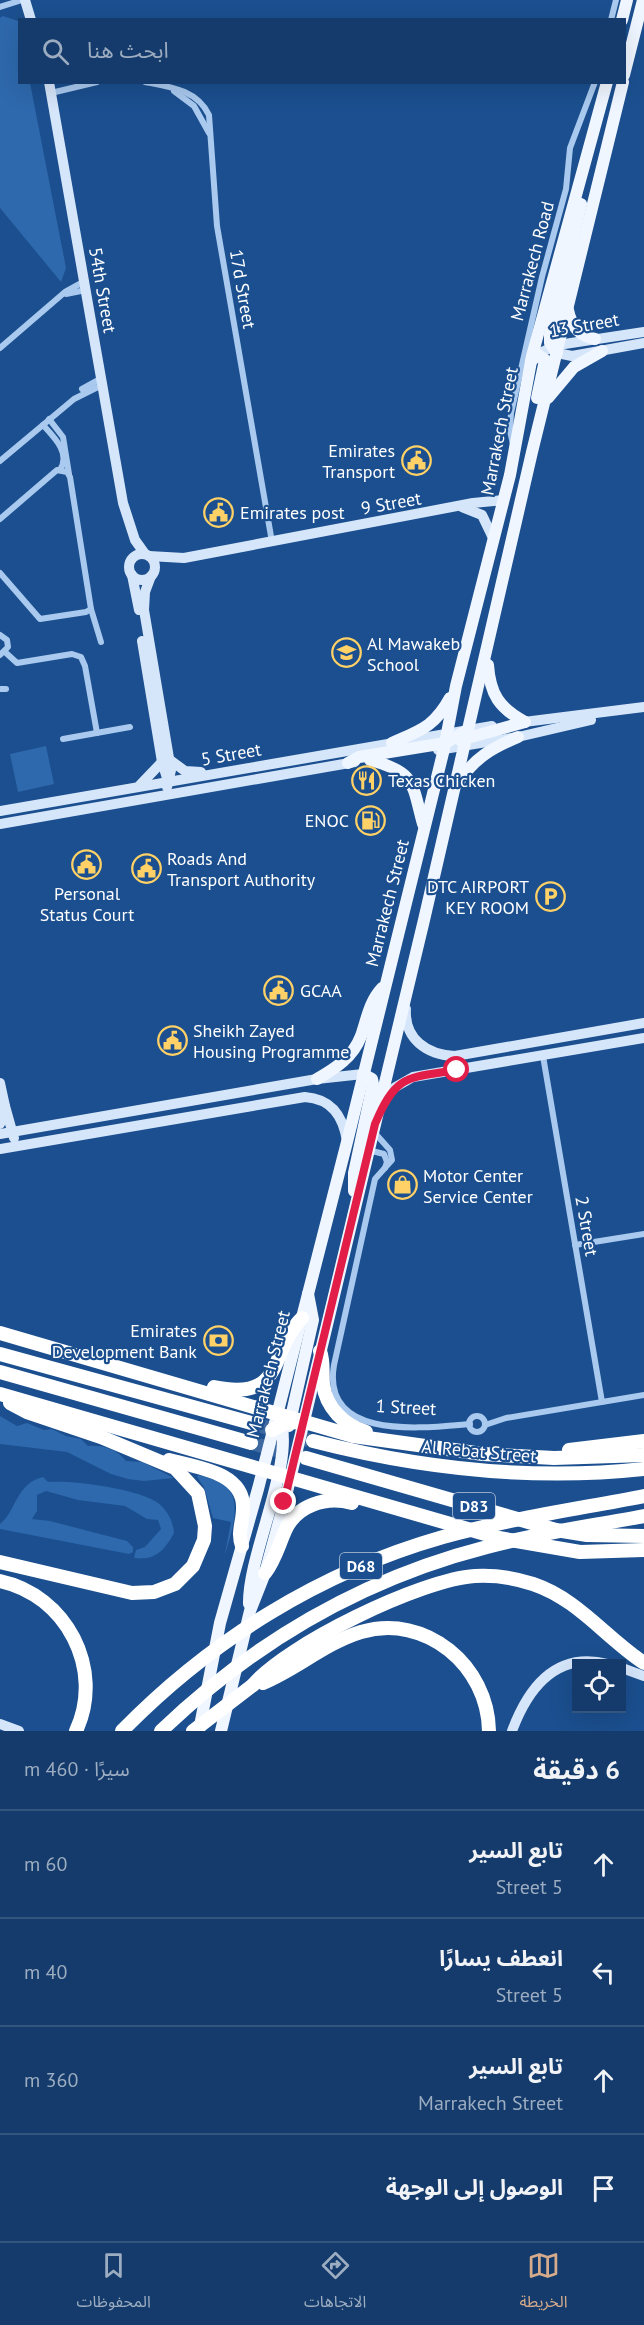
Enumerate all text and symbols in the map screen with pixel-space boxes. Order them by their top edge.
search box [18,18,626,84]
icon: search [39,35,72,68]
text: ابحث هنا [87,36,169,64]
street label: Marrakech Road [505,199,559,323]
street label: 54th Street [84,245,122,335]
street label: 17d Street [225,248,261,330]
street label: 13 Street [547,308,621,342]
street label: Marrakech Street [475,365,523,497]
place label: Emirates Transport [322,439,395,483]
public building icon: Emirates Transport [400,444,432,476]
street label: 9 Street [359,486,423,520]
public building icon: Emirates post [203,496,235,528]
place label: Emirates post [240,501,345,524]
place label: Al Mawakeb School [367,632,460,676]
school or university icon: Al Mawakeb School [330,637,362,669]
street label: 5 Street [199,737,263,771]
restaurant icon: Texas Chicken [351,764,383,796]
place label: Texas Chicken [388,769,495,792]
fuel station icon: ENOC [354,804,386,836]
place label: ENOC [305,809,349,832]
street label: Marrakech Street [360,837,414,969]
place label: Roads And Transport Authority [167,847,316,891]
public building icon: Personal Status Court [71,848,103,880]
public building icon: Roads And Transport Authority [130,852,162,884]
place label: DTC AIRPORT KEY ROOM [427,875,529,919]
parking icon: DTC AIRPORT KEY ROOM [534,880,566,912]
place label: Personal Status Court [40,882,134,926]
public building icon: GCAA [263,974,295,1006]
place label: GCAA [300,979,342,1002]
place label: Sheikh Zayed Housing Programme [193,1019,349,1063]
public building icon: Sheikh Zayed Housing Programme [156,1024,188,1056]
route start [443,1056,469,1082]
place label: Motor Center Service Center [423,1164,533,1208]
shop icon: Motor Center Service Center [386,1169,418,1201]
street label: 2 Street [570,1194,604,1258]
street label: Marrakech Street [241,1308,295,1440]
place label: Emirates Development Bank [52,1319,197,1363]
bank icon: Emirates Development Bank [202,1324,234,1356]
street label: 1 Street [375,1394,437,1420]
street label: Al Rebat Street [421,1435,537,1467]
route end [270,1488,296,1514]
road number: D83 [453,1493,495,1519]
road number: D68 [340,1553,382,1579]
map controls [572,1659,626,1713]
button: locate [572,1659,626,1713]
text: 6 دقيقة [533,1753,620,1786]
text: سيرًا · 460 m [24,1756,130,1782]
text: تابع السير [469,1836,563,1864]
icon: ahead [587,1848,620,1881]
text: 60 m [24,1851,67,1877]
text: 5 Street [496,1874,563,1900]
text: انعطف يسارًا [439,1944,563,1972]
icon: left [587,1956,620,1989]
text: 40 m [24,1959,67,1985]
text: 5 Street [496,1982,563,2008]
text: تابع السير [469,2052,563,2080]
icon: ahead [587,2064,620,2097]
text: 360 m [24,2067,78,2093]
text: Marrakech Street [418,2090,563,2116]
icon: arrive [587,2172,620,2205]
text: الوصول إلى الوجهة [386,2173,563,2201]
tab: المحفوظات [77,2249,151,2319]
tab: الاتجاهات [304,2249,366,2319]
tab: الخريطة [520,2249,567,2319]

